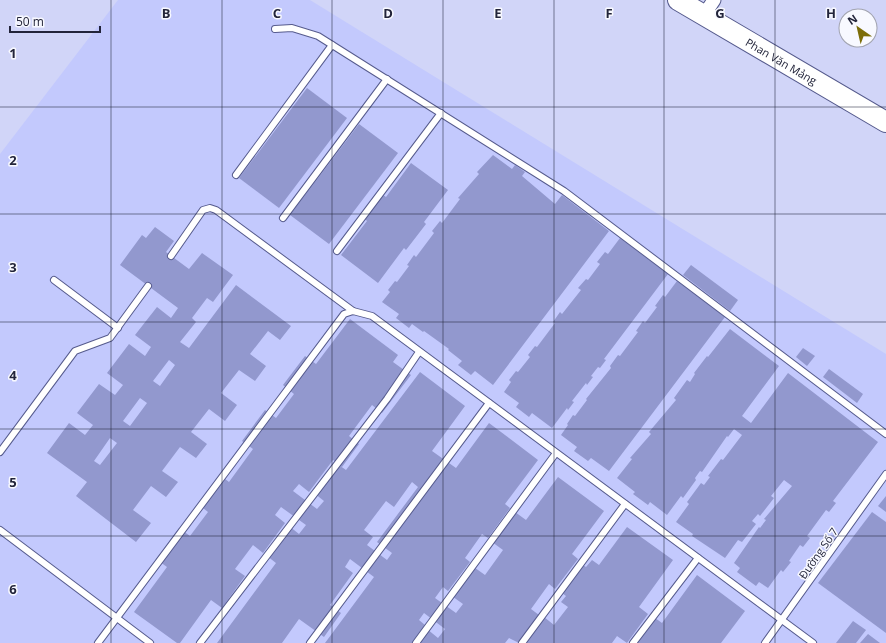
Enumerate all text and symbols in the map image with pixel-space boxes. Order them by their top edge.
text: B [162,4,171,22]
text: C [273,4,281,22]
text: D [383,4,393,22]
text: E [494,4,502,22]
text: F [605,4,613,22]
text: G [715,4,725,22]
text: H [826,4,836,22]
scale bar [10,8,100,34]
north arrow [838,8,878,48]
text: N [844,11,860,28]
text: 50 m [16,13,44,30]
street label: Phan Văn Mảng [743,34,820,87]
text: 1 [9,44,17,62]
text: 2 [9,151,17,169]
text: 3 [9,258,17,276]
text: 4 [9,366,17,384]
text: 5 [9,473,17,491]
street label: Đường Số 7 [795,524,841,582]
text: 6 [9,580,17,598]

